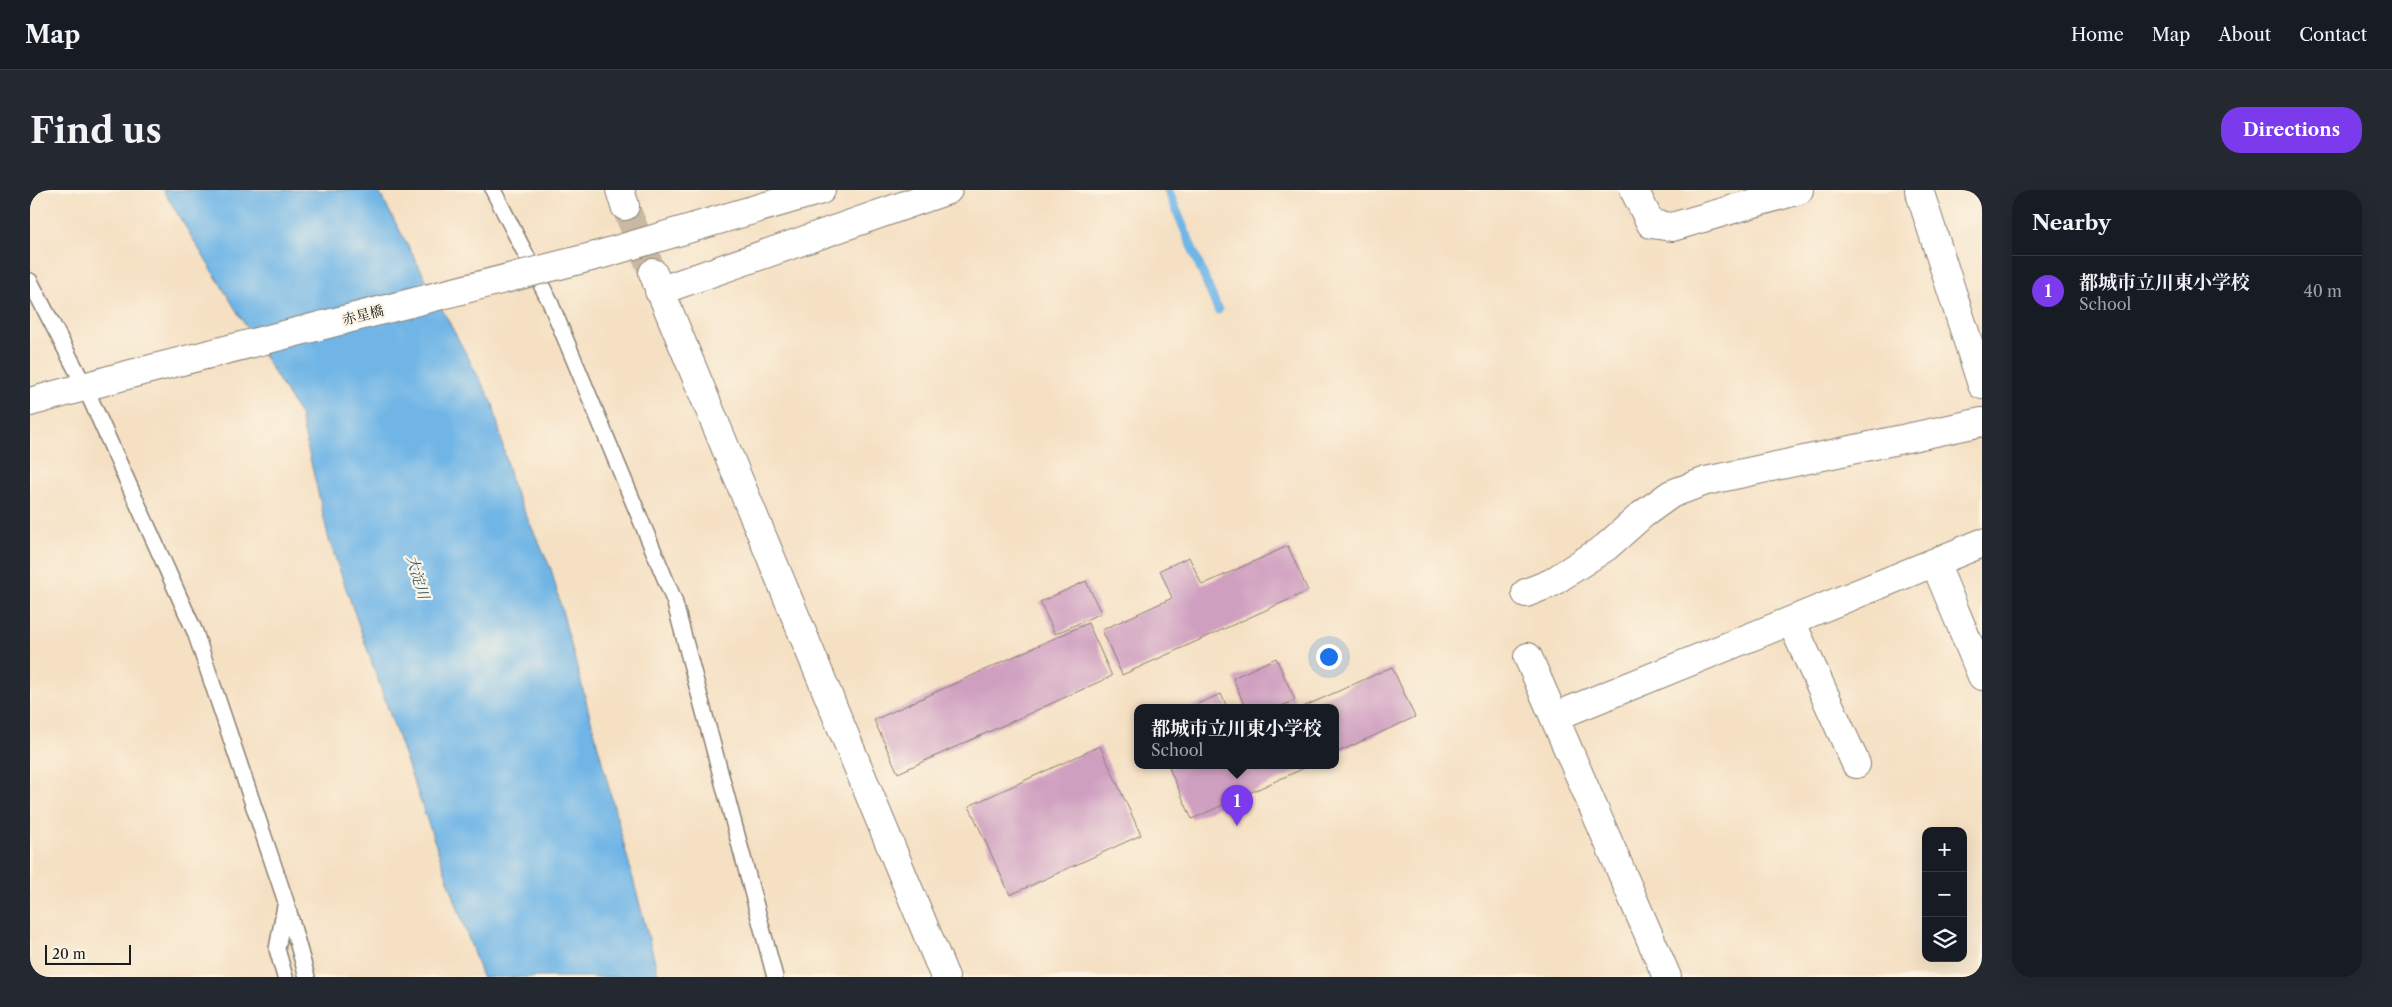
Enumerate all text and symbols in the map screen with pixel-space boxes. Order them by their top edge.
text: Map [25,20,80,49]
text: Home [2071,24,2124,46]
text: Map [2152,24,2190,46]
text: About [2218,24,2271,46]
text: Contact [2299,24,2367,46]
button: Directions [2221,107,2362,153]
text: Find us [30,109,162,152]
text: Nearby [2032,210,2111,235]
text: 都城市立川東小学校 [2079,271,2250,294]
text: 1 [2044,281,2052,301]
text: 40 m [2303,281,2342,301]
text: School [2079,294,2131,314]
street label: 赤星橋 [340,301,386,329]
water label: 大淀川 [402,553,434,603]
your location [1316,644,1342,670]
popup [1134,704,1339,769]
text: 都城市立川東小学校 [1151,717,1322,740]
text: School [1151,740,1203,760]
pin: 1 [1221,785,1253,826]
map controls [1922,827,1967,962]
button: + [1922,827,1967,872]
button: − [1922,872,1967,917]
button: layers [1922,917,1967,962]
scale bar [45,942,131,965]
text: 20 m [52,945,86,963]

